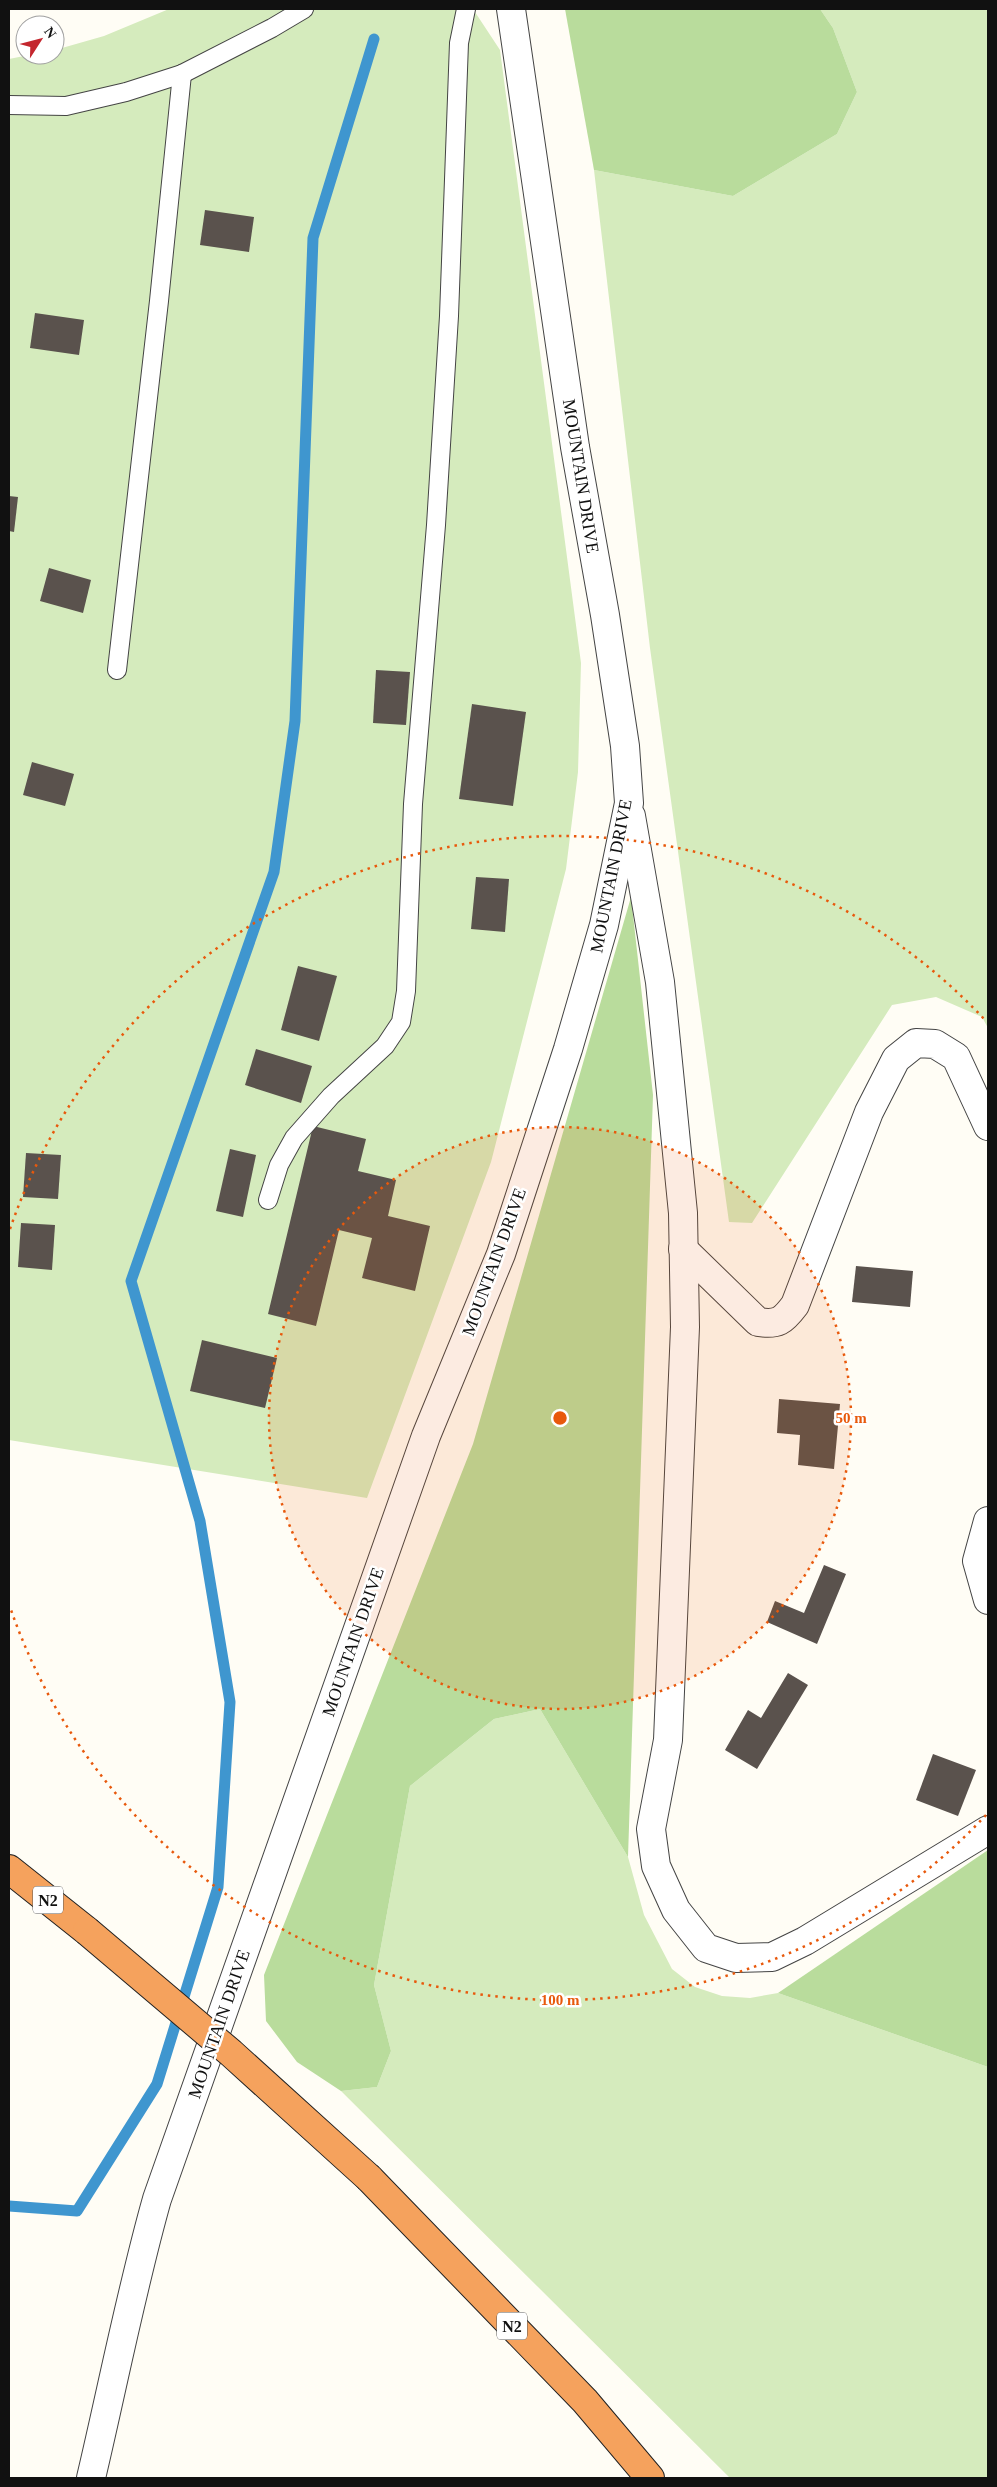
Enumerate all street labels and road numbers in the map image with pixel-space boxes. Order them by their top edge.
street label: MOUNTAIN DRIVE [559,397,603,555]
street label: MOUNTAIN DRIVE [586,798,636,954]
street label: MOUNTAIN DRIVE [458,1185,530,1339]
street label: MOUNTAIN DRIVE [318,1565,388,1719]
road number: N2 [33,1886,63,1914]
street label: MOUNTAIN DRIVE [184,1947,254,2101]
road number: N2 [497,2312,527,2340]

